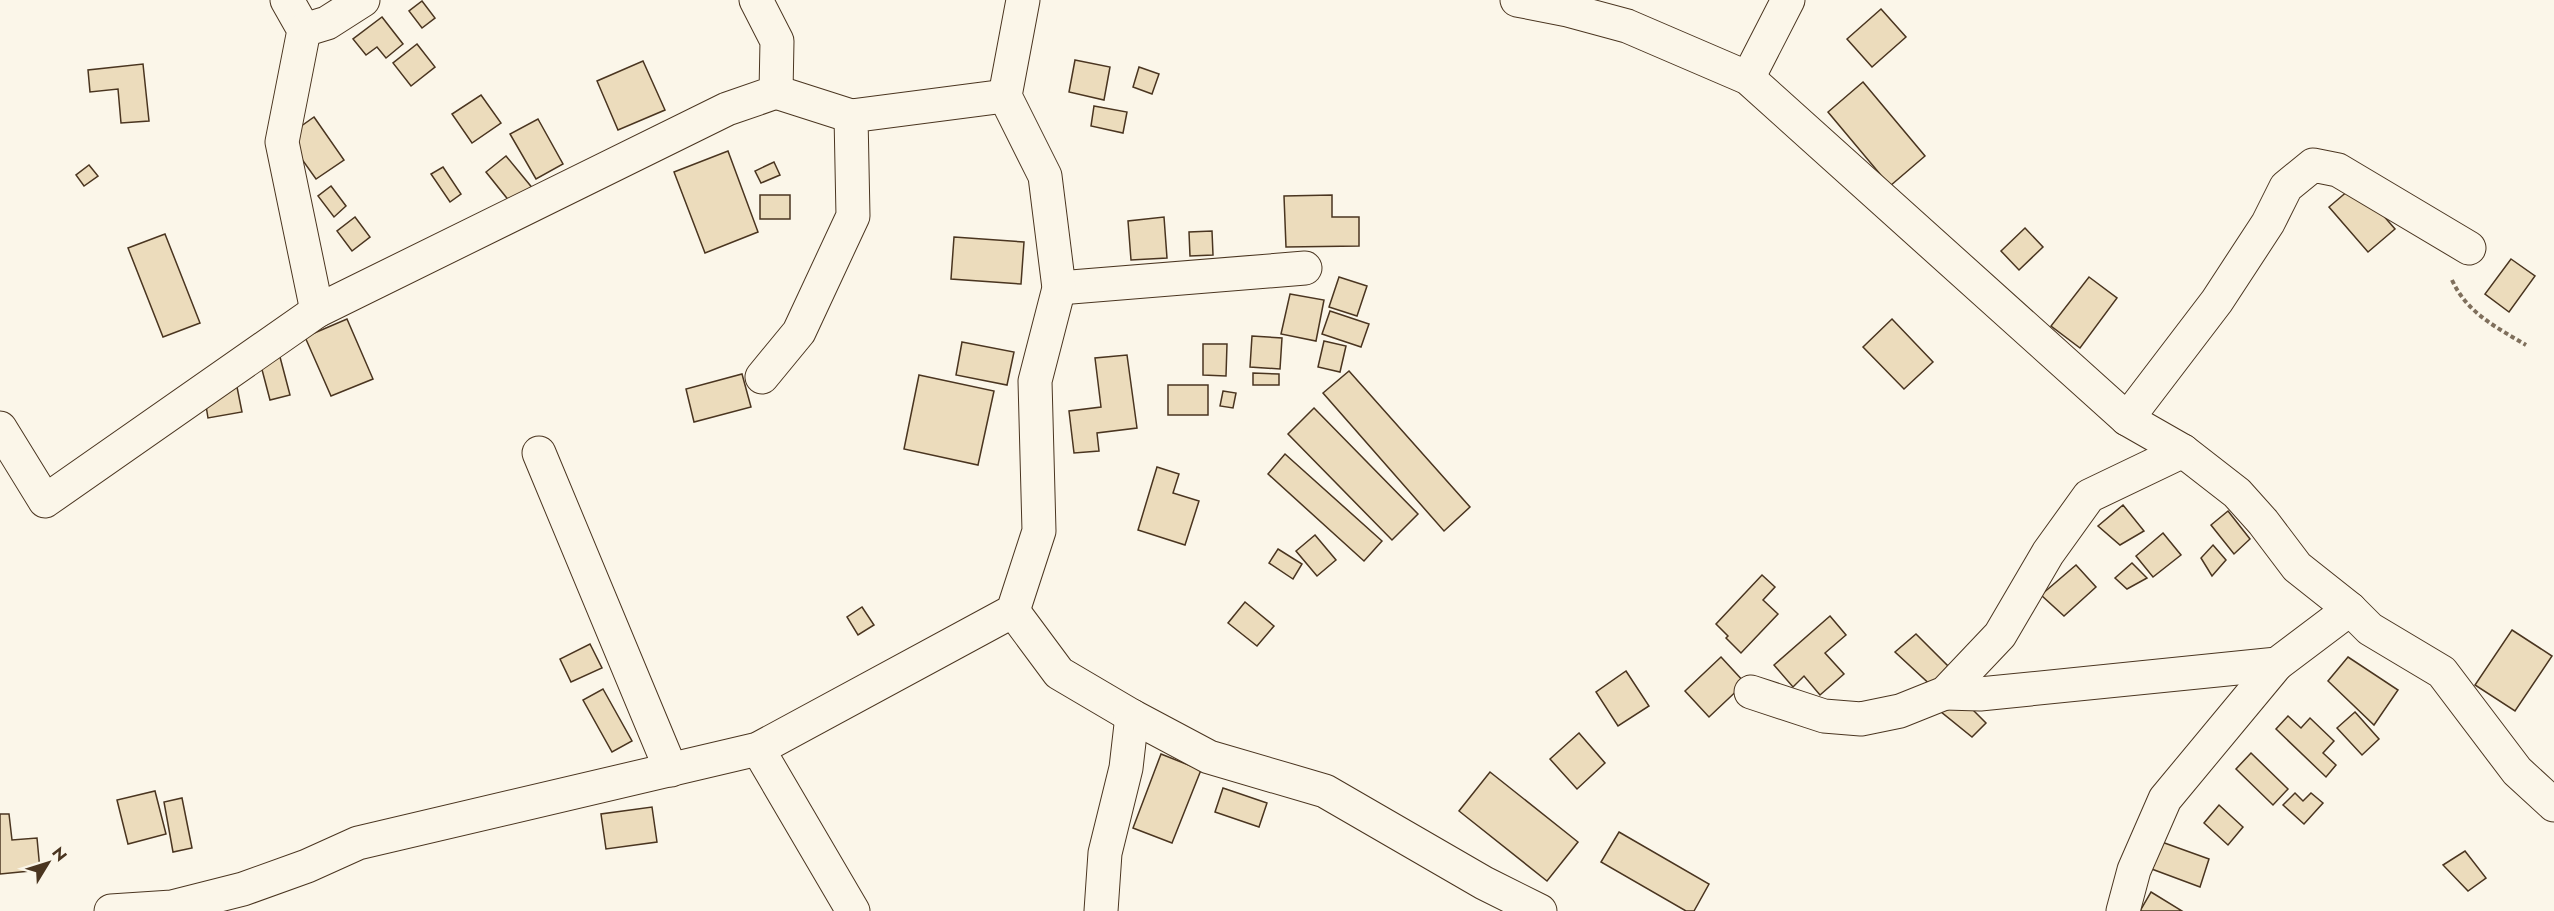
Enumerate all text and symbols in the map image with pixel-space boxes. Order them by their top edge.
north arrow [18,833,78,893]
text: N [46,842,72,866]

